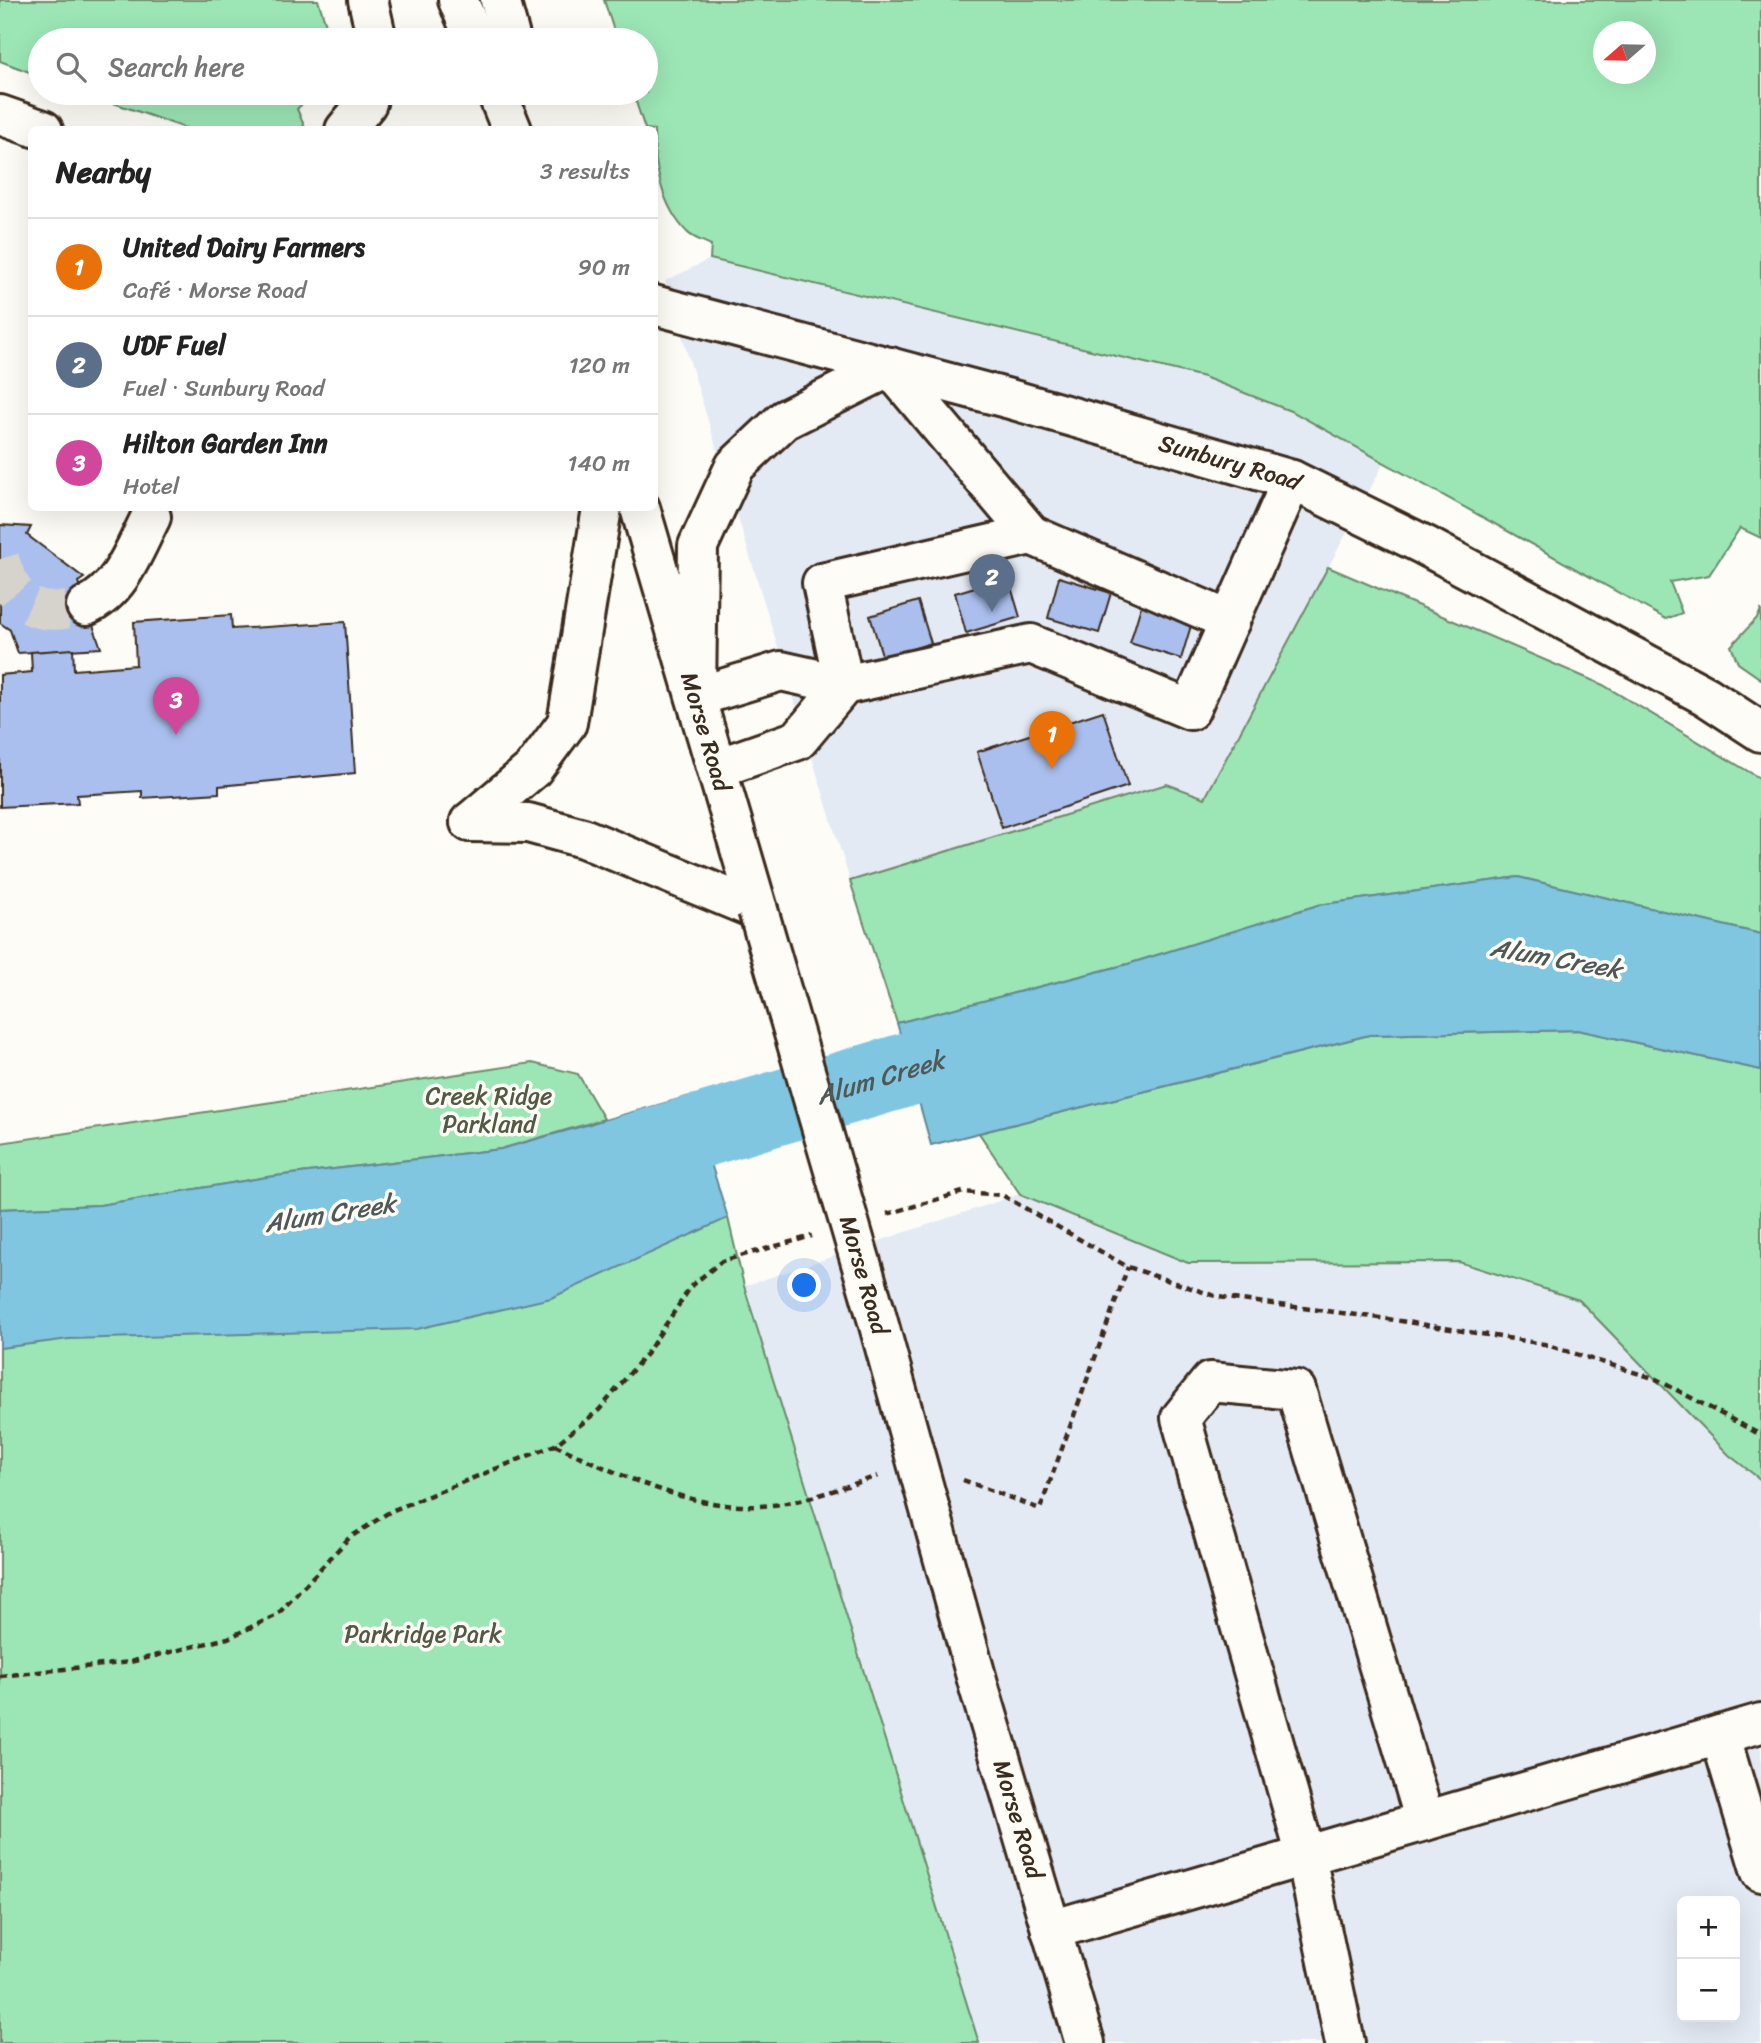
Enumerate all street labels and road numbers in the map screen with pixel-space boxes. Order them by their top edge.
street label: Sunbury Road [1154,422,1310,503]
street label: Morse Road [668,667,743,798]
street label: Morse Road [827,1210,901,1341]
street label: Morse Road [981,1754,1056,1885]

